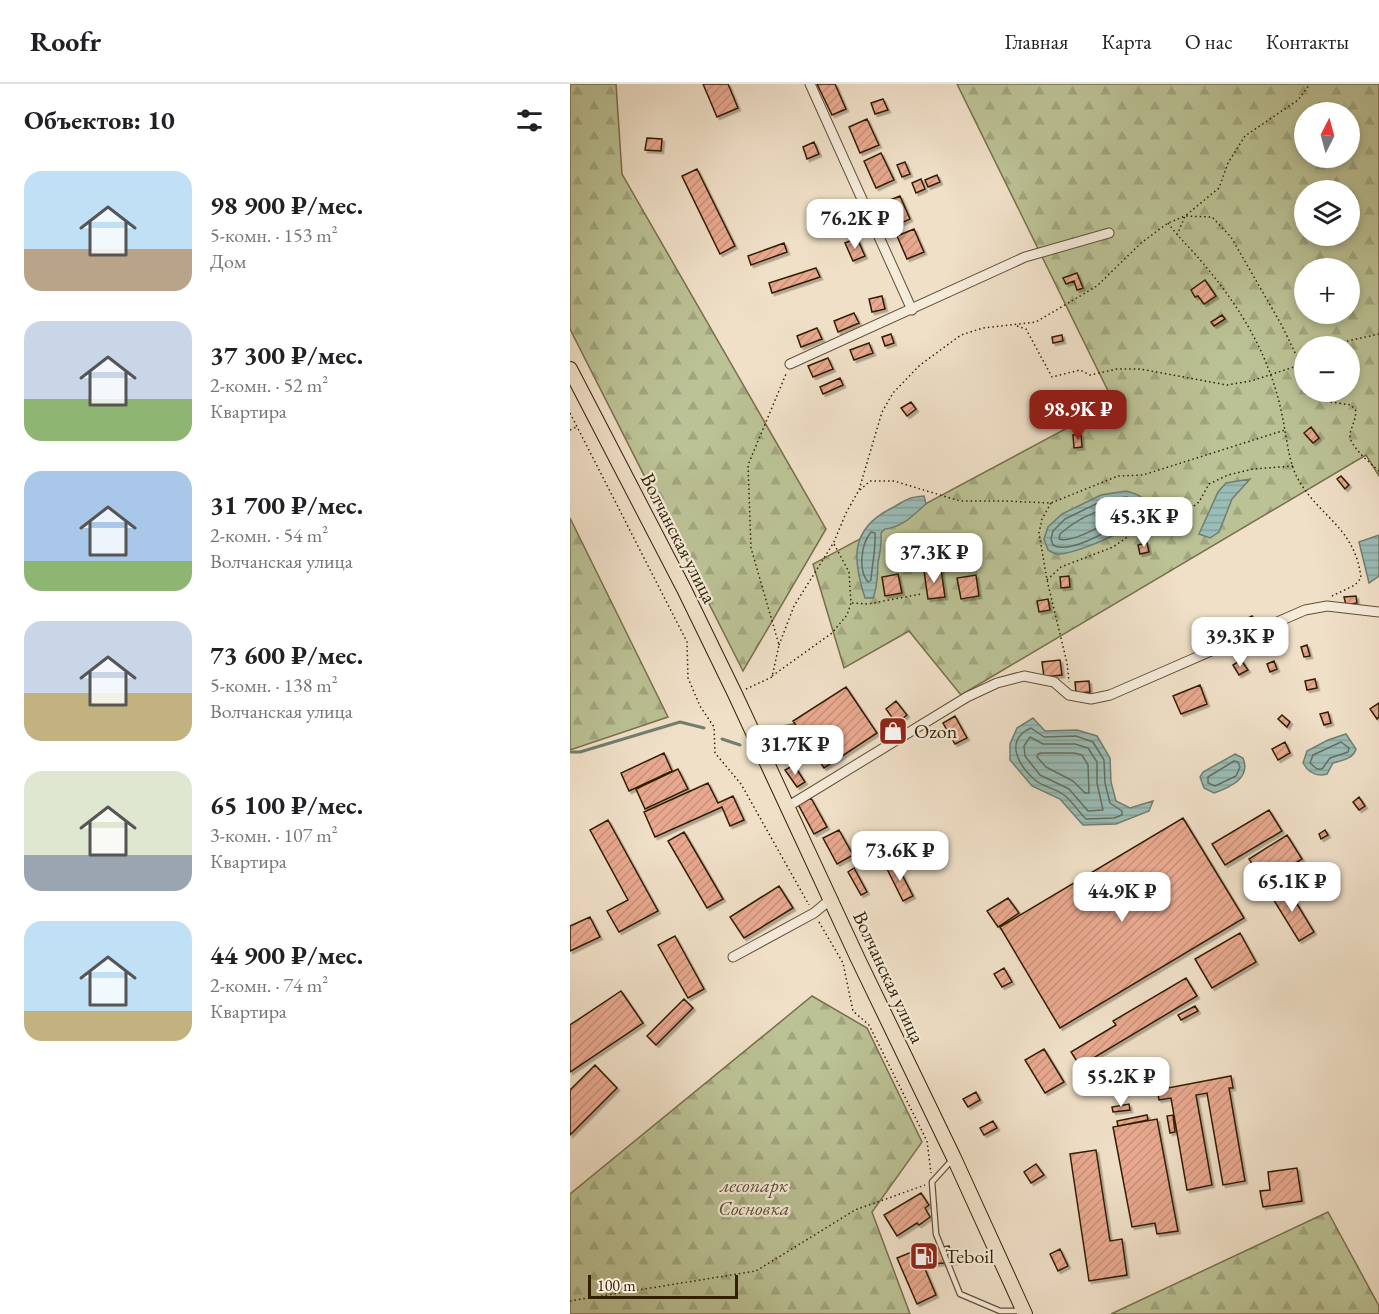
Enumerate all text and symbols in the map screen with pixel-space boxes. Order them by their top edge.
text: Roofr [30,23,101,59]
text: Главная [1004,28,1068,55]
text: Карта [1101,28,1152,55]
text: О нас [1185,28,1233,55]
text: Контакты [1266,28,1349,55]
north arrow [1294,102,1360,168]
map controls [1294,102,1360,402]
text: Объектов: 10 [24,103,175,137]
icon: filters [513,104,546,137]
button: layers [1294,180,1360,246]
text: 98 900 ₽/мес. [210,188,363,222]
icon: home [72,195,144,267]
pin: 76.2K ₽ [800,199,910,250]
text: 76.2K ₽ [821,205,889,231]
text: 5-комн. · 153 m² [210,222,338,248]
text: Дом [210,248,246,274]
button: + [1294,258,1360,324]
button: − [1294,336,1360,402]
text: 37 300 ₽/мес. [210,338,363,372]
icon: home [72,345,144,417]
text: 2-комн. · 52 m² [210,372,328,398]
pin: 98.9K ₽ [1023,390,1133,441]
text: 98.9K ₽ [1044,396,1112,422]
text: Квартира [210,398,287,424]
street label: Волчанская улица [635,468,723,608]
text: 31 700 ₽/мес. [210,488,363,522]
icon: home [72,495,144,567]
pin: 45.3K ₽ [1089,497,1199,548]
text: 45.3K ₽ [1110,503,1178,529]
text: 2-комн. · 54 m² [210,522,328,548]
pin: 37.3K ₽ [879,533,989,584]
text: 37.3K ₽ [900,539,968,565]
text: Волчанская улица [210,548,353,574]
pin: 39.3K ₽ [1185,617,1295,668]
text: 39.3K ₽ [1206,623,1274,649]
text: 73 600 ₽/мес. [210,638,363,672]
icon: home [72,645,144,717]
text: 5-комн. · 138 m² [210,672,338,698]
text: Волчанская улица [210,698,353,724]
shop icon: Ozon [877,715,909,747]
place label: Ozon [914,718,958,744]
pin: 31.7K ₽ [740,725,850,776]
text: 31.7K ₽ [761,731,829,757]
text: 65 100 ₽/мес. [210,788,363,822]
icon: home [72,795,144,867]
text: 3-комн. · 107 m² [210,822,338,848]
pin: 73.6K ₽ [845,831,955,882]
text: 73.6K ₽ [866,837,934,863]
text: Квартира [210,848,287,874]
pin: 65.1K ₽ [1237,862,1347,913]
text: 65.1K ₽ [1258,868,1326,894]
pin: 44.9K ₽ [1067,872,1177,923]
text: 44.9K ₽ [1088,878,1156,904]
street label: Волчанская улица [847,907,931,1047]
text: 44 900 ₽/мес. [210,938,363,972]
icon: home [72,945,144,1017]
text: 2-комн. · 74 m² [210,972,328,998]
text: Квартира [210,998,287,1024]
pin: 55.2K ₽ [1066,1057,1176,1108]
text: 55.2K ₽ [1087,1063,1155,1089]
park label: лесопарк Сосновка [718,1172,790,1221]
fuel station icon: Teboil [908,1240,940,1272]
place label: Teboil [945,1243,994,1269]
scale bar [588,1272,738,1300]
text: 100 m [597,1275,636,1296]

